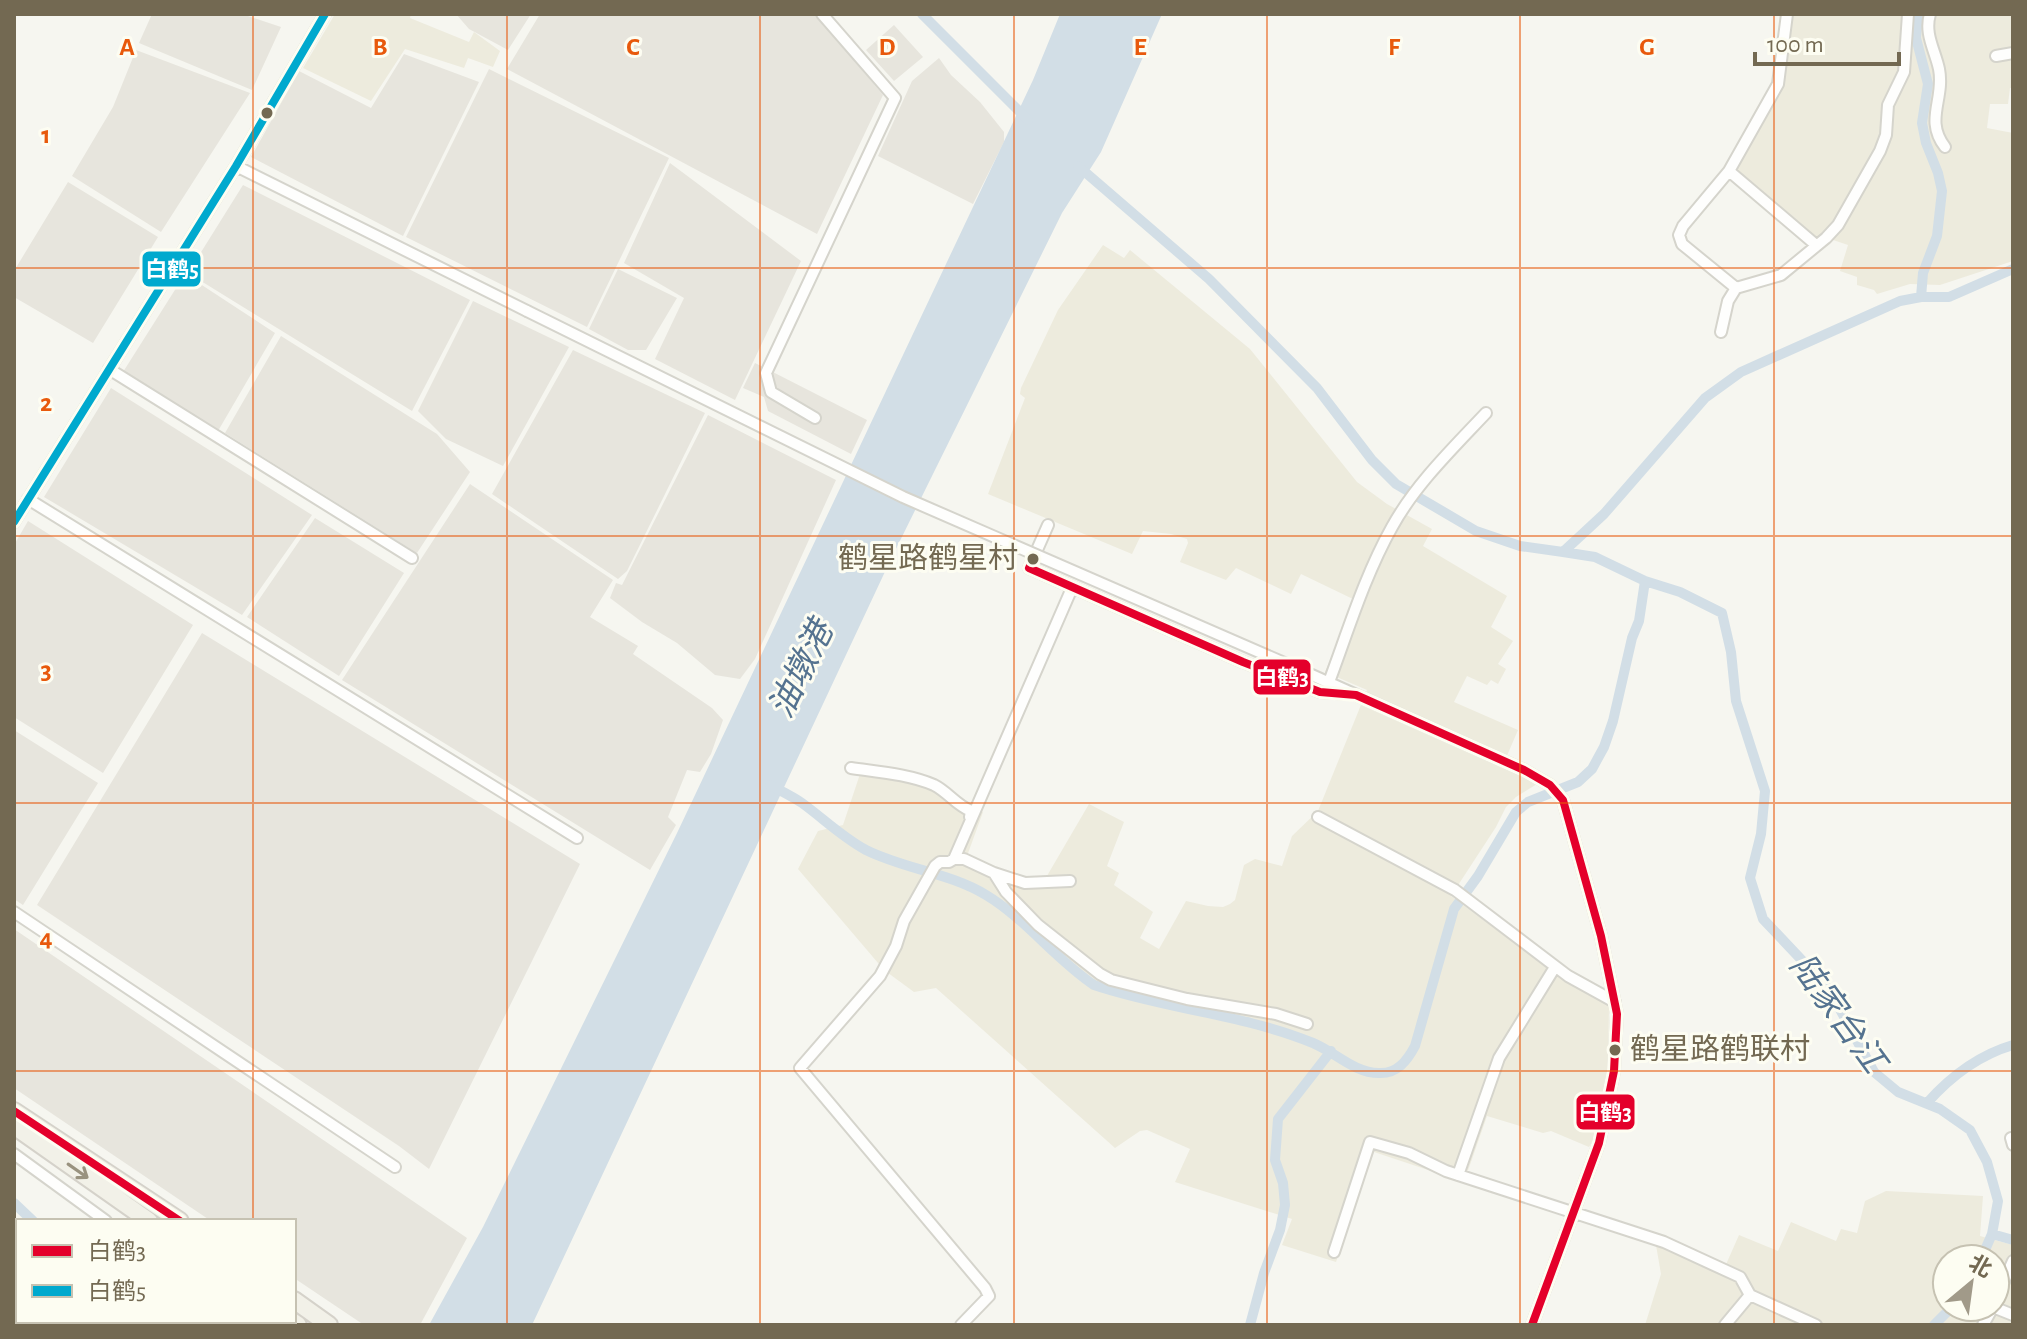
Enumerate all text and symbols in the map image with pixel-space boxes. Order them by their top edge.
scale bar [1755,16,1899,66]
text: 100 m [1767,33,1824,57]
text: A [119,34,135,60]
text: B [372,34,388,60]
text: C [626,34,640,60]
text: D [878,34,896,60]
text: E [1133,34,1147,60]
text: F [1388,34,1401,60]
text: G [1639,34,1655,60]
unlabelled marker [259,105,275,121]
text: 1 [41,122,51,148]
line badge: 白鹤5 [141,250,202,288]
text: 白鹤5 [145,258,199,281]
text: 2 [40,390,52,416]
place label: 鹤星路鹤星村 [838,542,1018,574]
marker: 鹤星路鹤星村 [1025,551,1041,567]
water label: 油墩港 [763,612,841,723]
text: 3 [40,658,52,684]
line badge: 白鹤3 [1252,658,1312,696]
text: 白鹤3 [1255,666,1309,689]
text: 4 [39,925,53,951]
water label: 陆家台江 [1783,948,1895,1082]
place label: 鹤星路鹤联村 [1630,1033,1810,1065]
marker: 鹤星路鹤联村 [1607,1042,1623,1058]
line badge: 白鹤3 [1575,1093,1636,1131]
text: 白鹤3 [1578,1101,1632,1124]
one-way arrow [66,1162,88,1179]
legend [16,1219,296,1323]
text: 白鹤3 [88,1238,146,1264]
north arrow [1931,1243,2011,1323]
text: 北 [1965,1251,1996,1281]
text: 白鹤5 [88,1278,146,1304]

